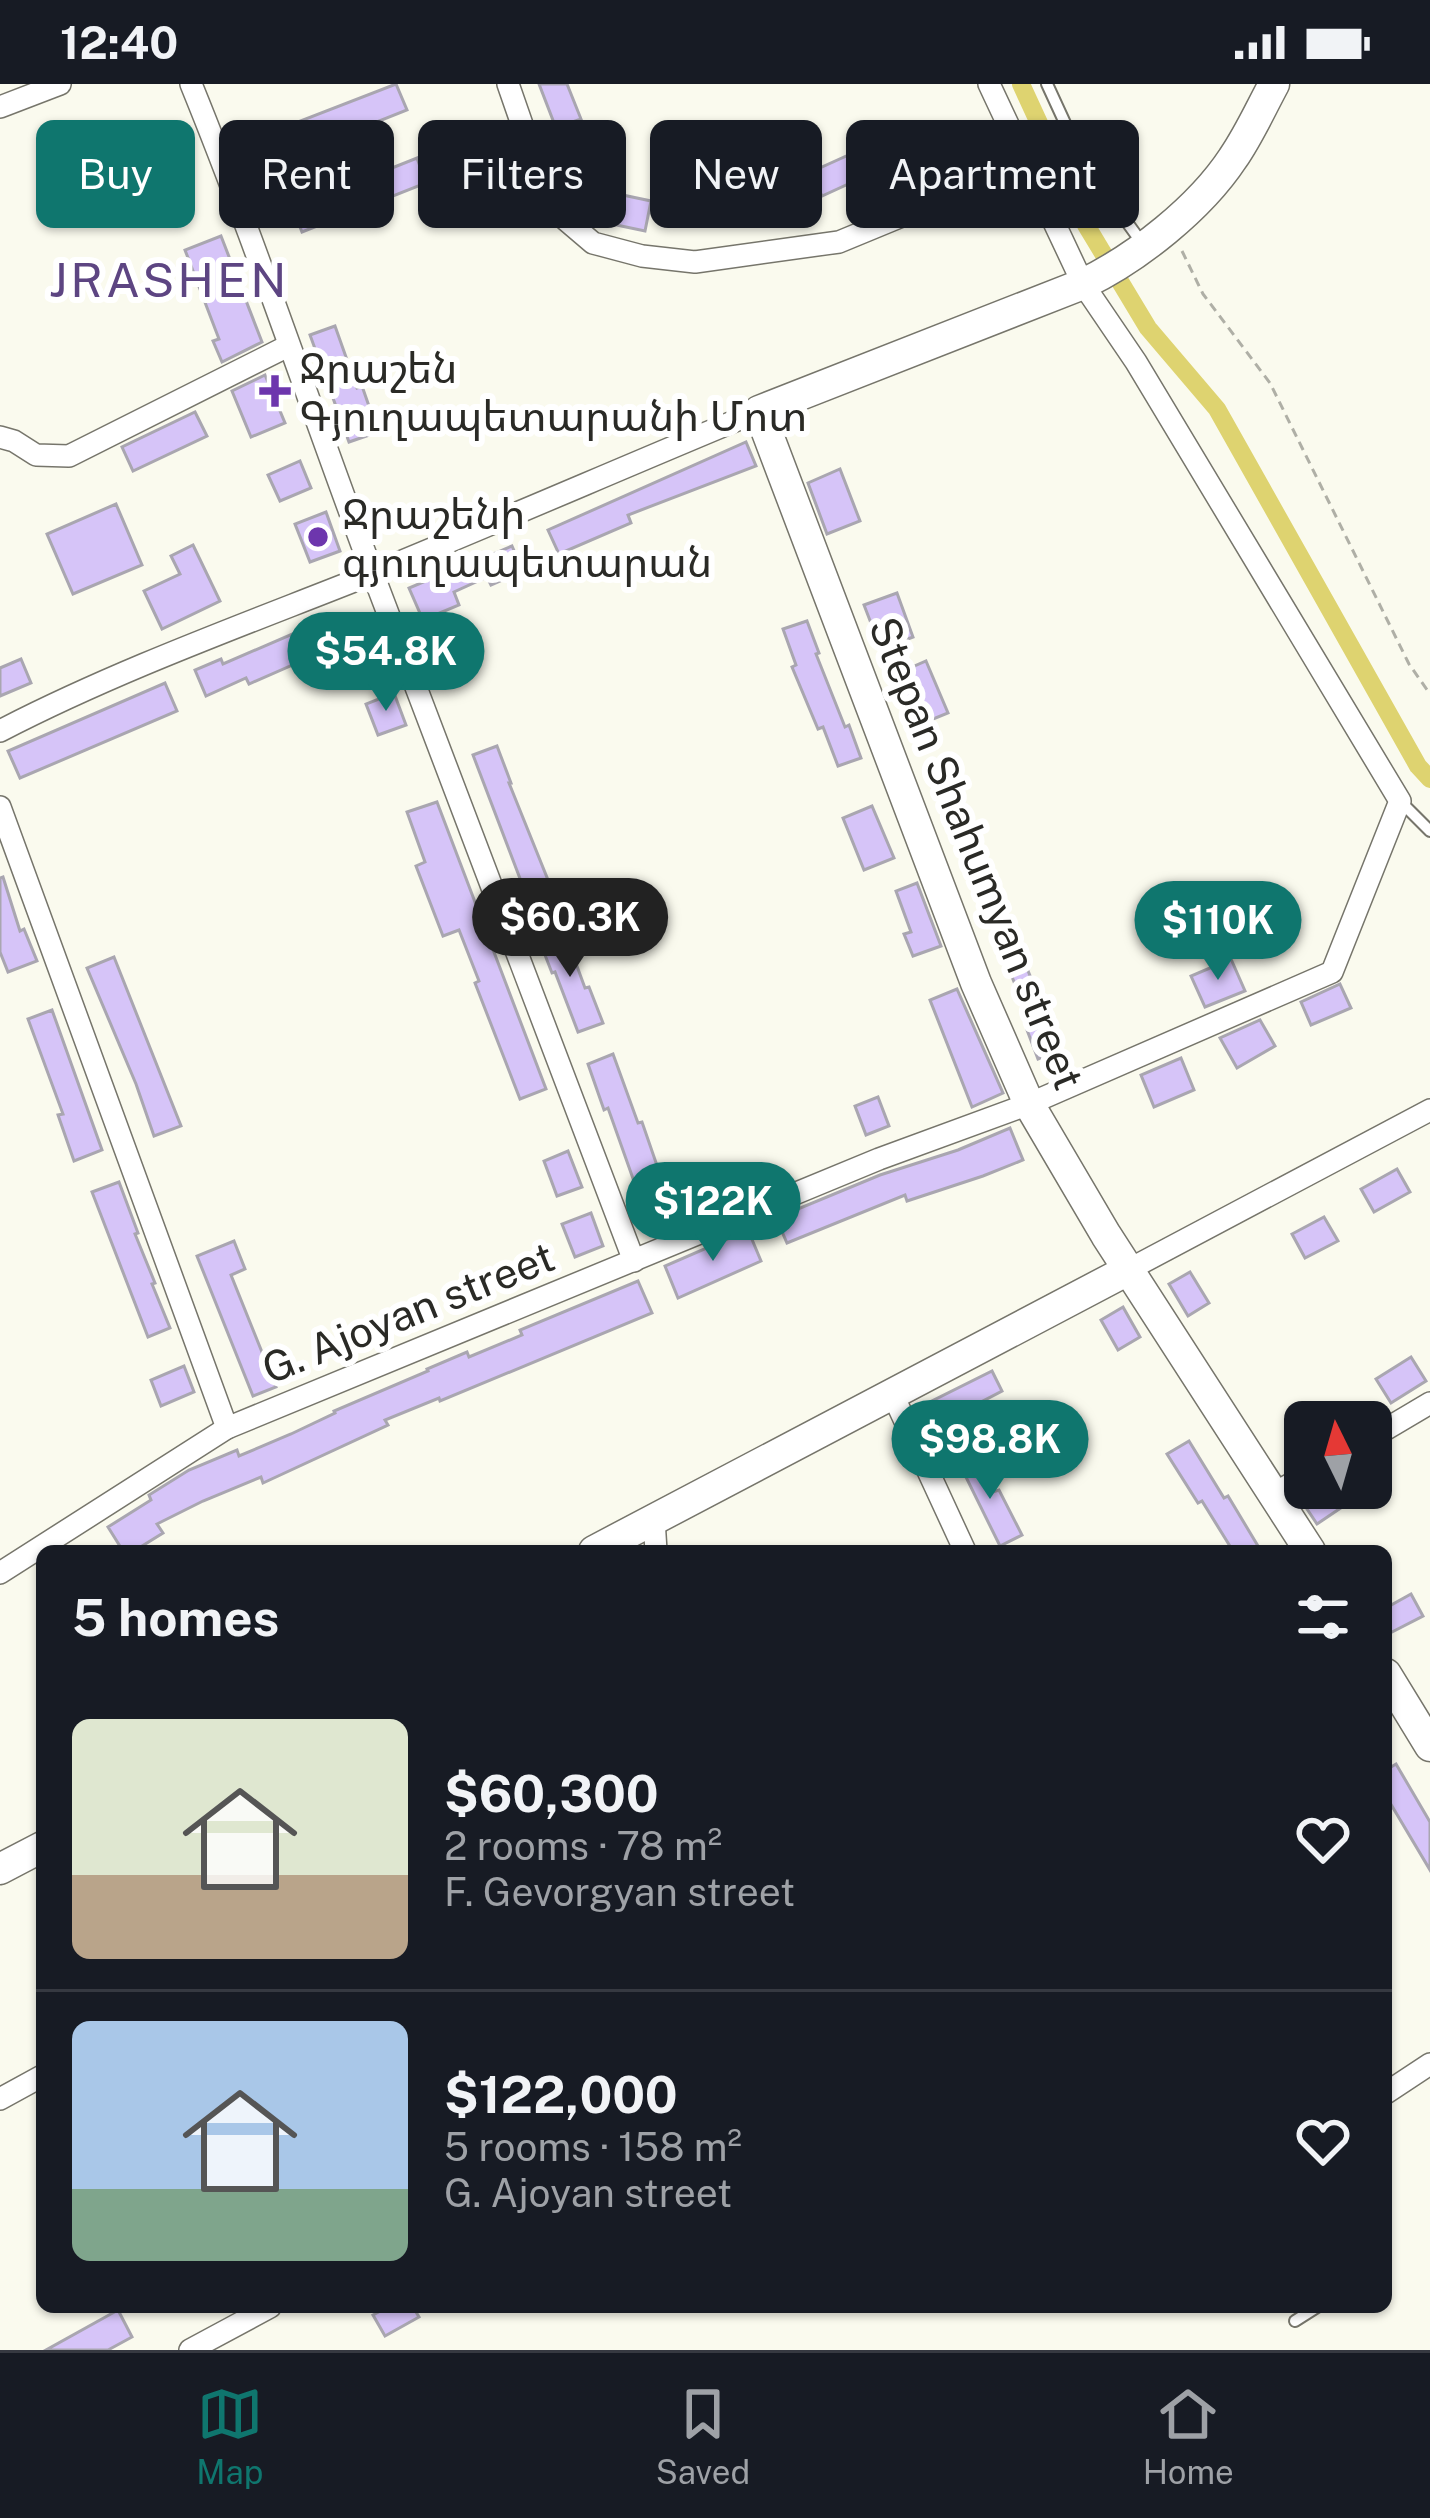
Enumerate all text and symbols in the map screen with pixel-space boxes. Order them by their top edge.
text: 12:40 [60,16,178,69]
chip: Buy [36,120,195,228]
chip: Rent [219,120,394,228]
chip: Filters [418,120,626,228]
chip: New [650,120,822,228]
chip: Apartment [846,120,1139,228]
district label: JRASHEN [49,251,289,308]
place label: Ջրաշեն Գյուղապետարանի Մոտ [299,343,807,441]
marker: Ջրաշեն Գյուղապետարանի Մոտ [262,378,288,404]
place label: Ջրաշենի գյուղապետարան [342,489,712,587]
marker: Ջրաշենի գյուղապետարան [305,524,331,550]
street label: Stepan Shahumyan street [860,610,1094,1096]
pin: $54.8K [288,612,484,714]
text: $54.8K [314,628,458,674]
pin: $60.3K [472,878,668,980]
pin: $110K [1134,881,1302,983]
text: $60.3K [499,894,641,940]
text: $110K [1161,897,1275,943]
pin: $122K [629,1162,797,1264]
text: $122K [653,1178,773,1224]
street label: G. Ajoyan street [255,1231,561,1393]
pin: $98.8K [892,1400,1088,1502]
north arrow [1284,1401,1392,1509]
map controls [1284,1401,1392,1509]
text: $98.8K [919,1416,1061,1462]
icon: filters [1290,1584,1356,1650]
text: 5 homes [72,1588,279,1647]
text: $60,300 [444,1764,659,1823]
icon: home [168,1767,312,1911]
icon: heart [1290,1806,1356,1872]
text: 2 rooms · 78 m² [444,1823,722,1869]
text: F. Gevorgyan street [444,1869,795,1915]
text: $122,000 [444,2065,678,2124]
icon: home [168,2069,312,2213]
icon: heart [1290,2108,1356,2174]
text: 5 rooms · 158 m² [444,2124,742,2170]
text: G. Ajoyan street [444,2170,732,2216]
tab: Map [196,2381,263,2491]
tab: Saved [656,2381,750,2491]
tab: Home [1143,2381,1234,2491]

